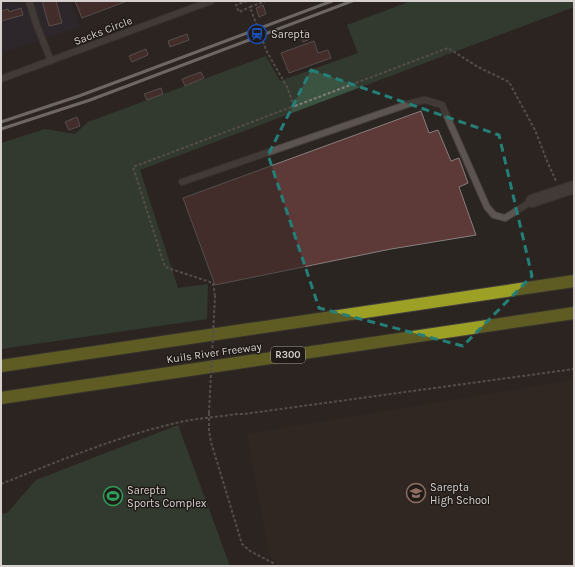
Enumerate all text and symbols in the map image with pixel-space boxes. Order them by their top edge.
street label: Sacks Circle [72,14,134,48]
station icon: Sarepta [246,23,268,45]
place label: Sarepta [271,28,310,41]
street label: Kuils River Freeway [166,340,262,366]
road number: R300 [271,347,305,363]
place label: Sarepta High School [430,481,490,507]
school or university icon: Sarepta High School [405,482,427,504]
place label: Sarepta Sports Complex [127,484,207,510]
sports icon: Sarepta Sports Complex [102,485,124,507]

